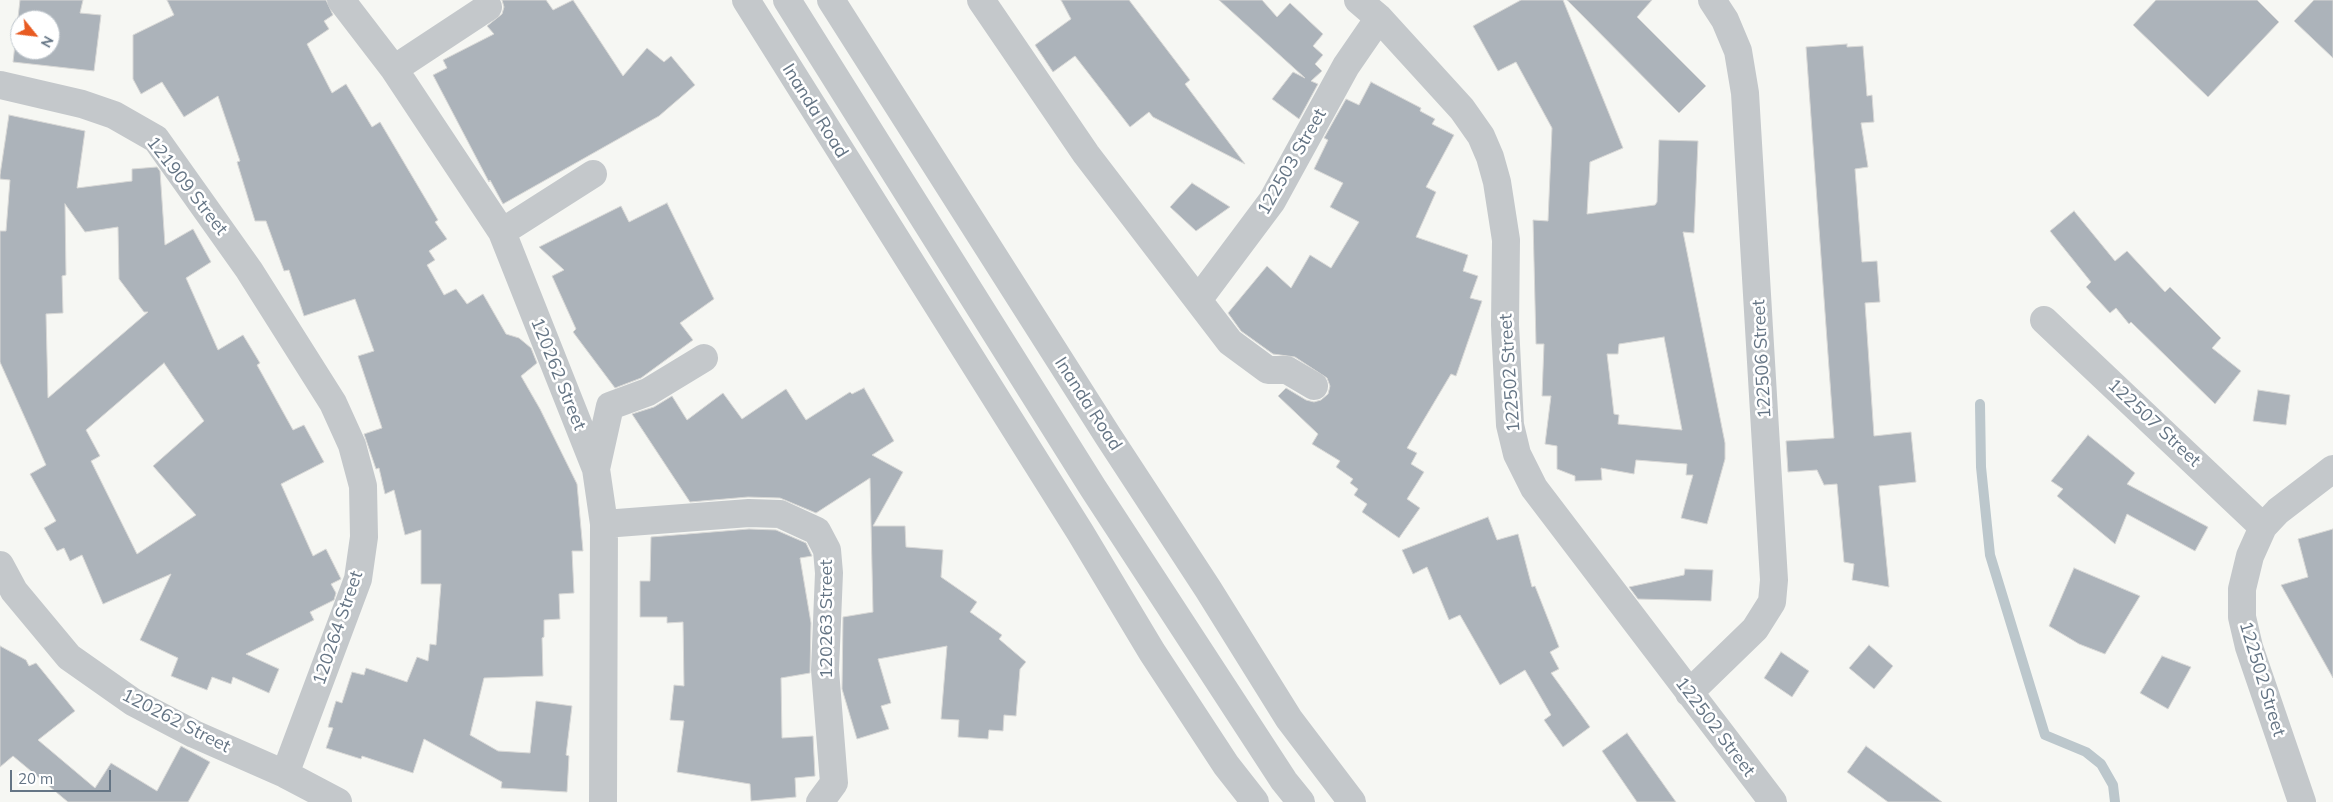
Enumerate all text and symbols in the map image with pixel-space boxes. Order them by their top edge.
north arrow [10,10,60,60]
text: N [37,33,58,51]
street label: Inanda Road [777,60,853,162]
street label: 122503 Street [1253,105,1331,219]
street label: 121909 Street [142,132,232,240]
street label: 122506 Street [1748,299,1776,419]
street label: 122502 Street [1495,313,1525,433]
street label: 120262 Street [526,315,590,433]
street label: Inanda Road [1050,353,1126,455]
street label: 122507 Street [2103,374,2205,472]
street label: 120263 Street [816,559,838,679]
street label: 120264 Street [308,568,368,688]
street label: 122502 Street [2234,619,2290,739]
street label: 122502 Street [1670,673,1760,781]
street label: 120262 Street [118,684,234,758]
scale bar [12,760,114,792]
text: 20 m [18,769,53,788]

